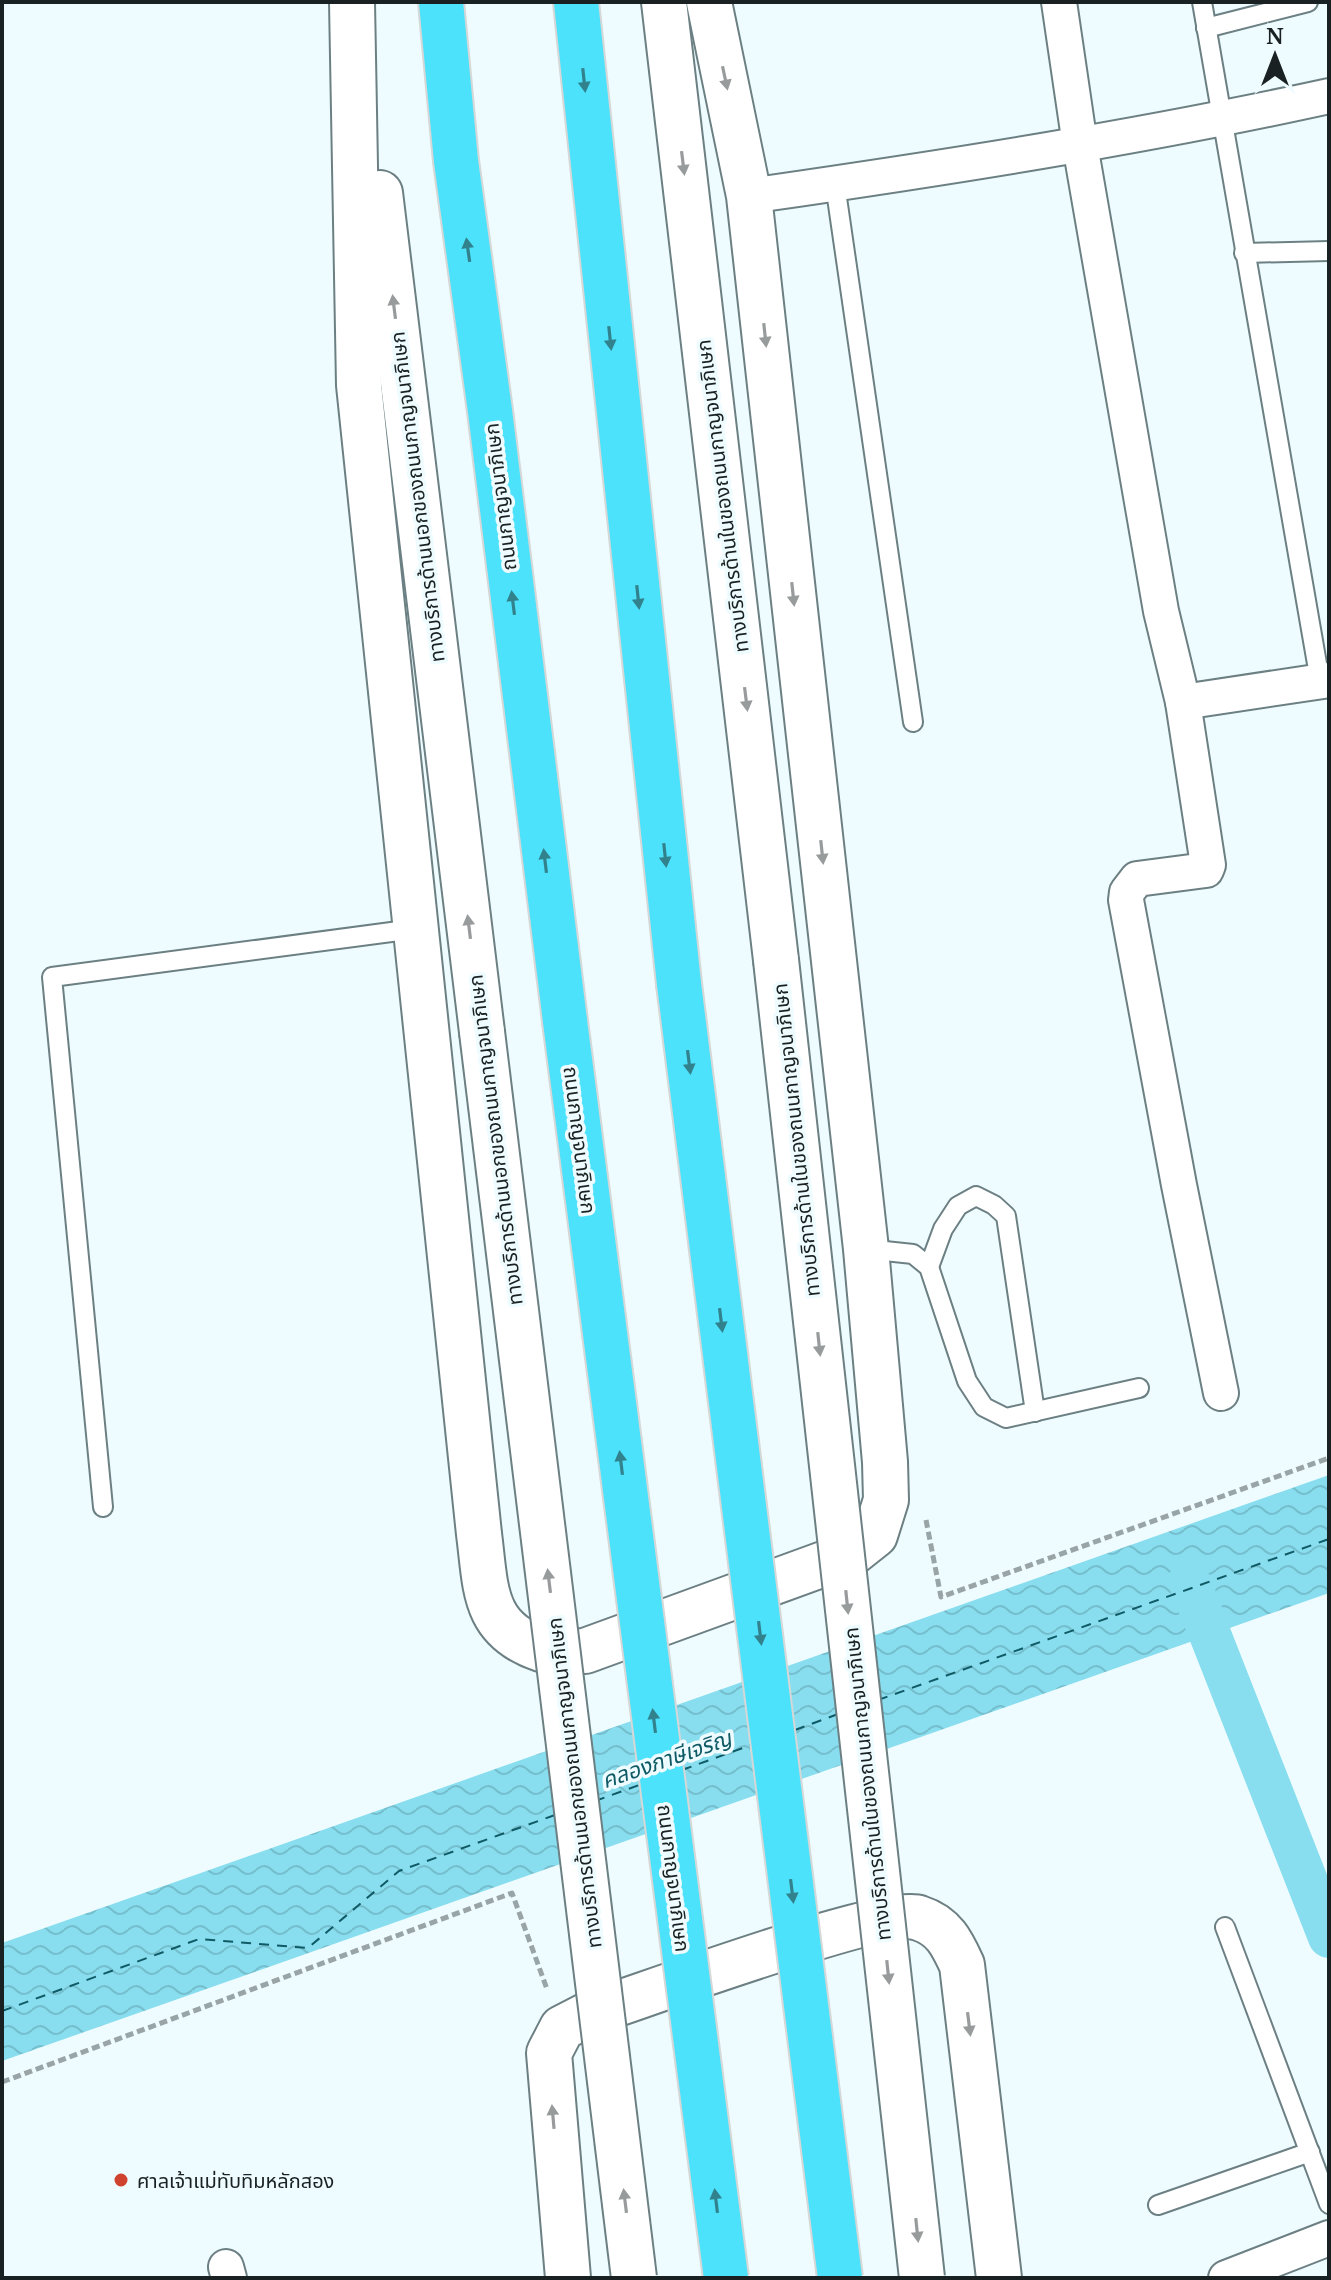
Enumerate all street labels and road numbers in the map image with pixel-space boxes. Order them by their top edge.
street label: ทางบริการด้านนอกของถนนกาญจนาภิเษก [383,330,451,664]
street label: ทางบริการด้านในของถนนกาญจนาภิเษก [689,338,755,654]
street label: ถนนกาญจนาภิเษก [478,422,522,572]
street label: ทางบริการด้านนอกของถนนกาญจนาภิเษก [461,973,529,1307]
street label: ทางบริการด้านในของถนนกาญจนาภิเษก [766,982,826,1298]
street label: ถนนกาญจนาภิเษก [558,1065,602,1215]
street label: ทางบริการด้านนอกของถนนกาญจนาภิเษก [540,1616,608,1950]
street label: ทางบริการด้านในของถนนกาญจนาภิเษก [837,1626,897,1942]
street label: ถนนกาญจนาภิเษก [652,1803,696,1953]

